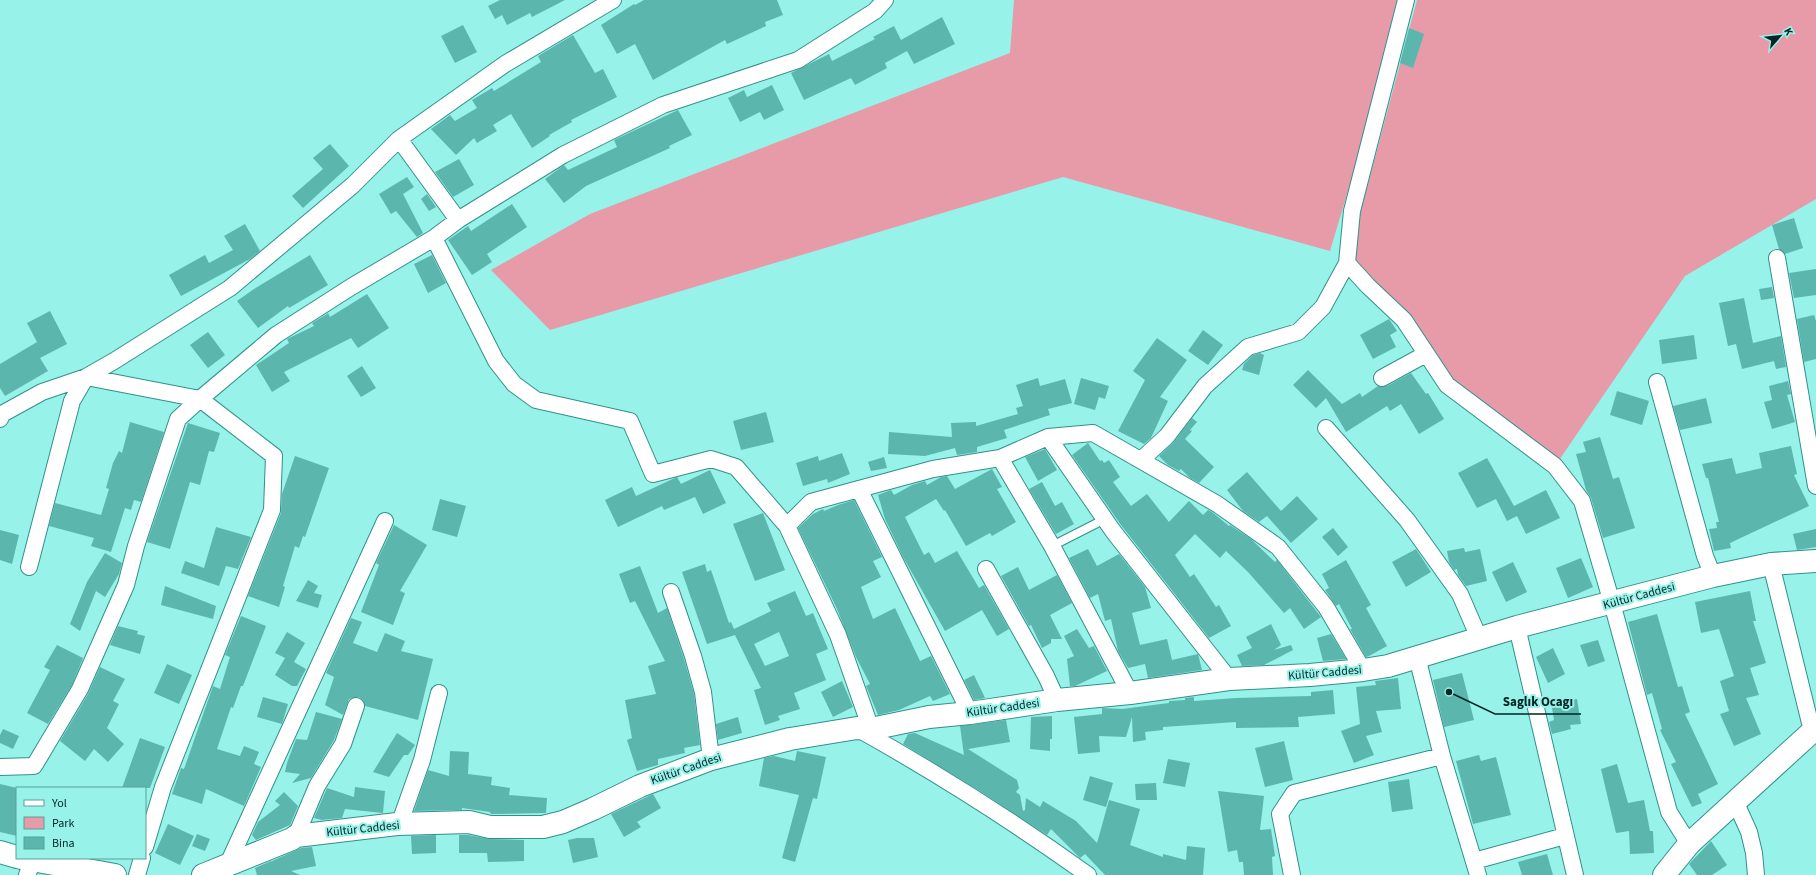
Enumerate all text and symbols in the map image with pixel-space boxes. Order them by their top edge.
north arrow [1760,16,1800,56]
text: K [1780,25,1797,38]
street label: Kültür Caddesi [1601,578,1677,614]
street label: Kültür Caddesi [1288,661,1362,685]
callout: Saglık Ocagı [1495,689,1581,714]
text: Saglık Ocagı [1503,693,1573,711]
street label: Kültür Caddesi [965,694,1041,722]
street label: Kültür Caddesi [648,749,724,789]
legend [16,787,146,859]
text: Yol [51,795,67,812]
text: Park [52,815,74,832]
street label: Kültür Caddesi [325,817,401,841]
text: Bina [52,835,75,852]

